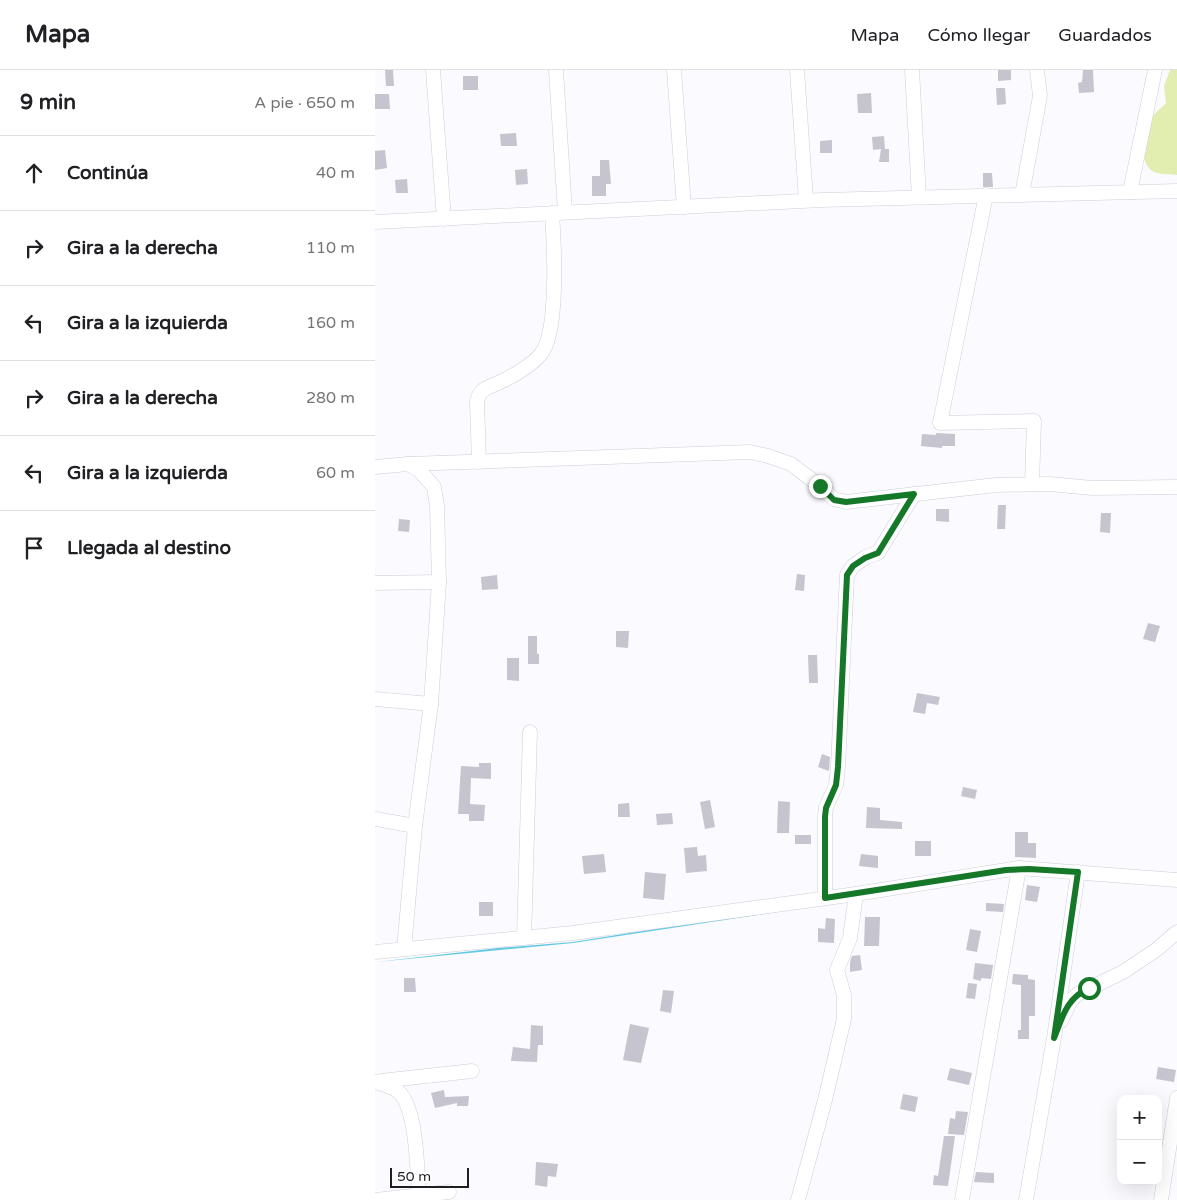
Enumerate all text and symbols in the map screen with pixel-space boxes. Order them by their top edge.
text: Mapa [25,20,90,49]
text: Mapa [850,24,899,46]
text: Cómo llegar [927,24,1030,46]
text: Guardados [1058,24,1152,46]
text: 9 min [20,90,76,115]
text: A pie · 650 m [254,93,355,113]
icon: ahead [20,159,48,187]
text: Continúa [67,162,149,184]
text: 40 m [316,163,355,183]
icon: right [20,234,48,262]
text: Gira a la derecha [67,237,218,259]
text: 110 m [306,238,355,258]
icon: left [20,309,48,337]
text: Gira a la izquierda [67,312,228,334]
text: 160 m [306,313,355,333]
icon: right [20,384,48,412]
text: Gira a la derecha [67,387,218,409]
text: 280 m [306,388,355,408]
icon: left [20,459,48,487]
text: Gira a la izquierda [67,462,228,484]
text: 60 m [316,463,355,483]
route end [809,475,832,498]
icon: arrive [20,534,48,562]
text: Llegada al destino [67,537,231,559]
route start [1078,977,1101,1000]
map controls [1117,1095,1162,1185]
button: + [1117,1095,1162,1140]
button: − [1117,1140,1162,1185]
scale bar [390,1165,469,1188]
text: 50 m [397,1168,431,1185]

